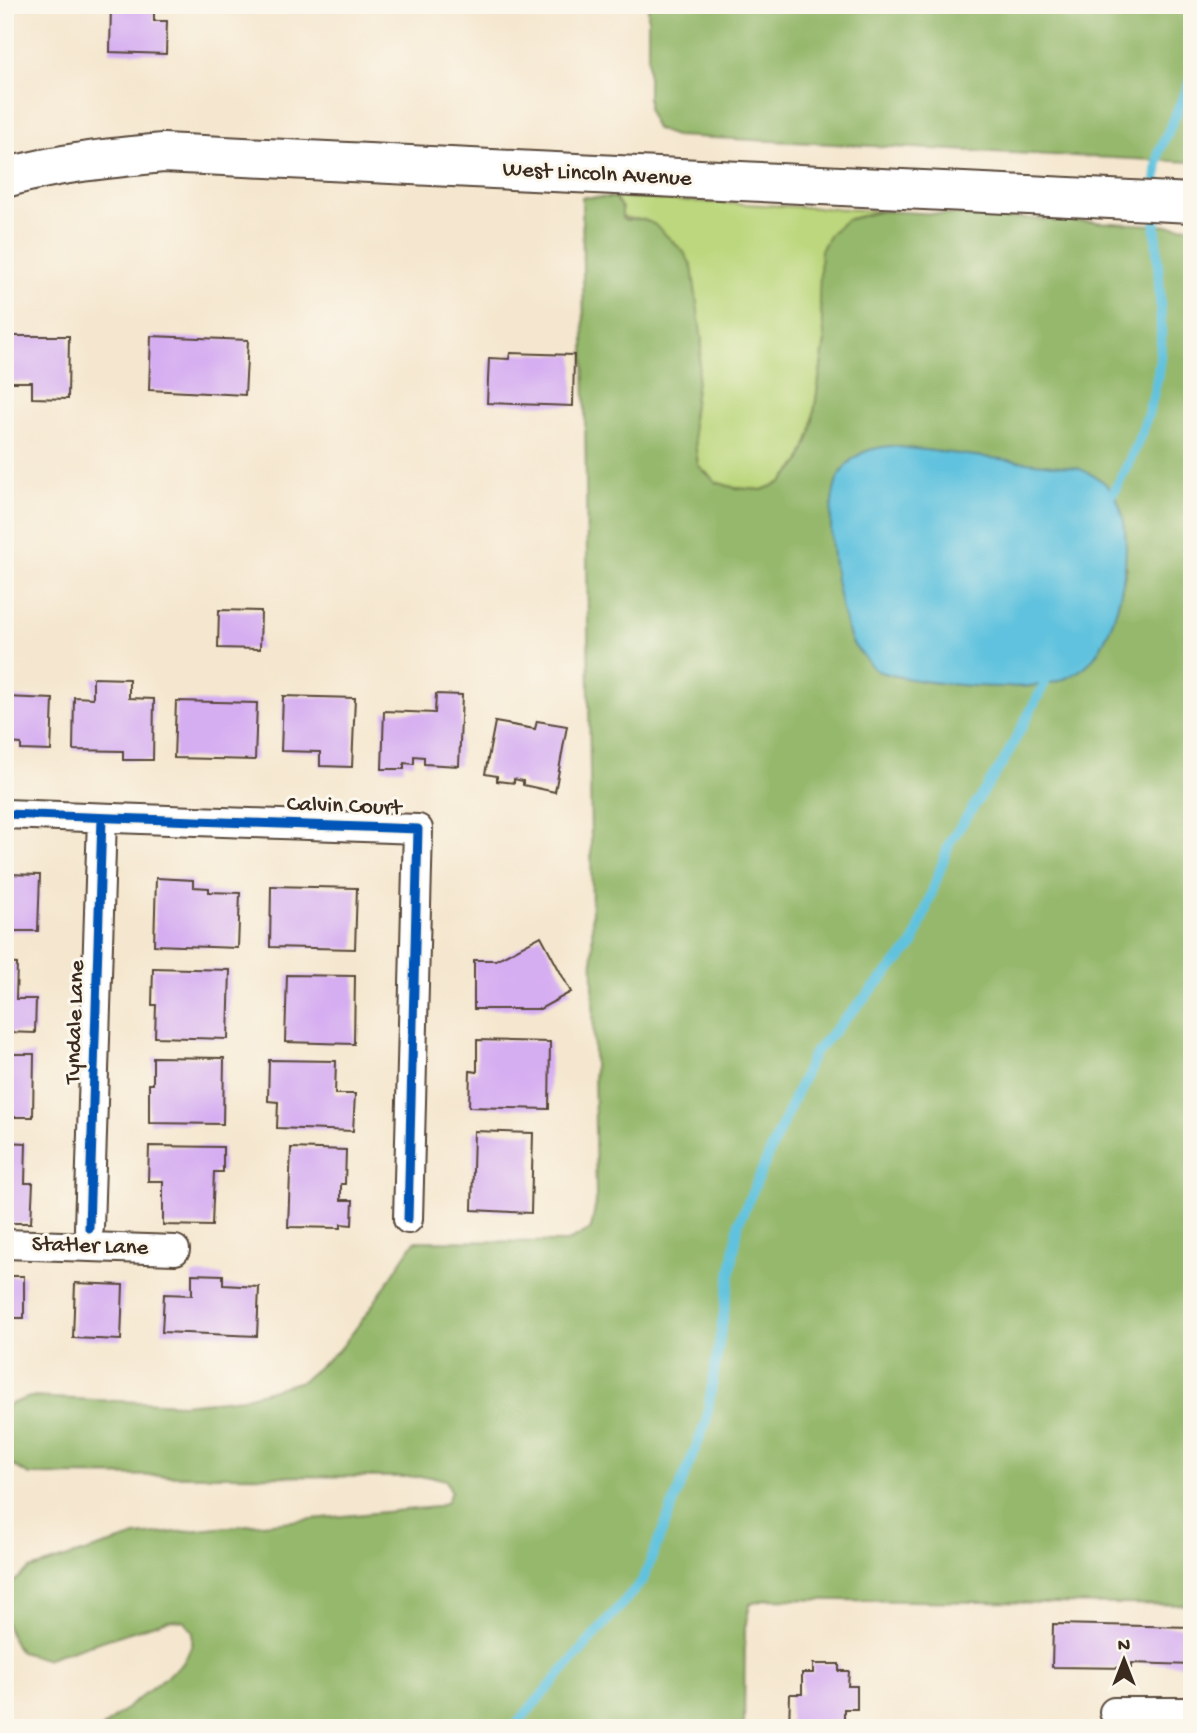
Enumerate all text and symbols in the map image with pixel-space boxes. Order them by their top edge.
street label: West Lincoln Avenue [502,157,693,193]
street label: Calvin Court [286,792,403,823]
street label: Tyndale Lane [60,959,92,1086]
street label: Statler Lane [31,1231,150,1263]
north arrow [1088,1624,1158,1694]
text: N [1118,1635,1130,1658]

